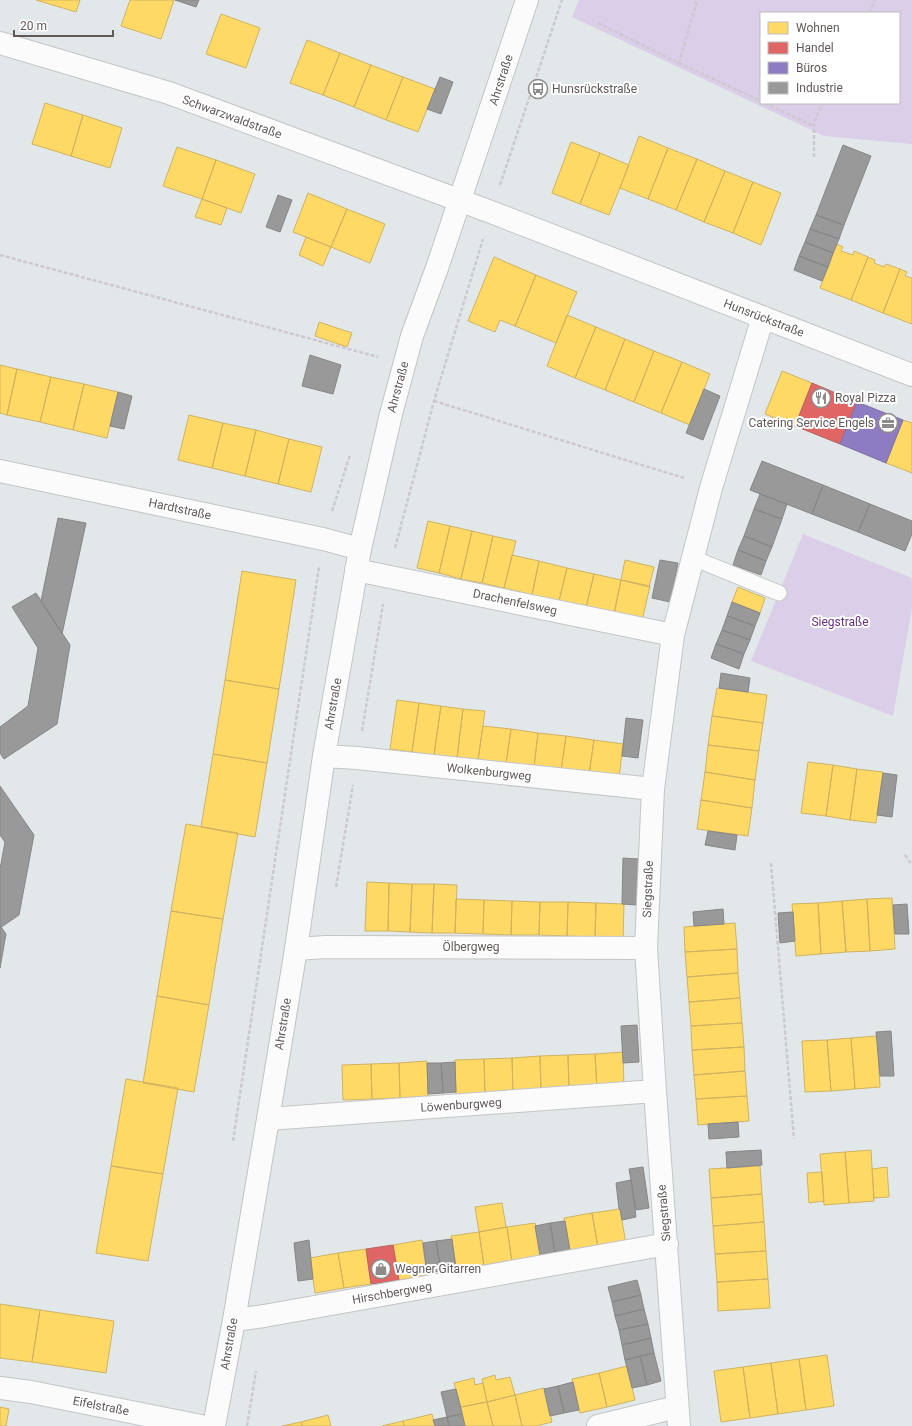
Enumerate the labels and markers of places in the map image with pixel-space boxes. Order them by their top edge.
bus stop icon: Hunsrückstraße [527,78,549,100]
place label: Hunsrückstraße [552,82,637,96]
restaurant icon: Royal Pizza [810,387,832,409]
place label: Royal Pizza [835,391,896,405]
office icon: Catering Service Engels [877,412,899,434]
place label: Catering Service Engels [748,416,874,430]
shop icon: Wegner Gitarren [370,1258,392,1280]
place label: Wegner Gitarren [395,1262,481,1276]

